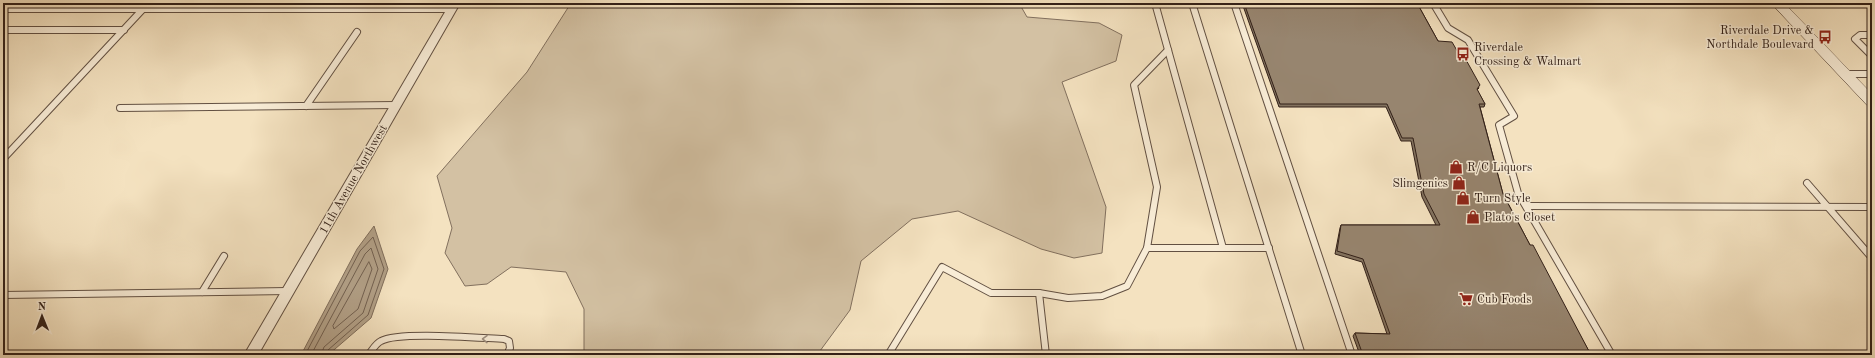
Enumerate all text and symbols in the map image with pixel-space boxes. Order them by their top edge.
place label: Riverdale Drive & Northdale Boulevard [1706,25,1814,51]
bus stop icon: Riverdale Drive & Northdale Boulevard [1817,29,1833,45]
place label: Riverdale Crossing & Walmart [1474,42,1581,68]
bus stop icon: Riverdale Crossing & Walmart [1455,46,1471,62]
street label: 11th Avenue Northwest [318,123,390,236]
shop icon: R/C Liquors [1448,159,1464,175]
place label: R/C Liquors [1467,162,1532,174]
shop icon: Slimgenics [1451,175,1467,191]
place label: Slimgenics [1392,178,1448,190]
shop icon: Turn Style [1455,190,1471,206]
place label: Turn Style [1474,193,1531,205]
shop icon: Plato's Closet [1465,209,1481,225]
place label: Plato's Closet [1484,212,1555,224]
supermarket icon: Cub Foods [1458,291,1474,307]
place label: Cub Foods [1477,294,1532,306]
north arrow [22,296,62,336]
text: N [38,302,47,313]
one-way arrow [482,335,488,343]

